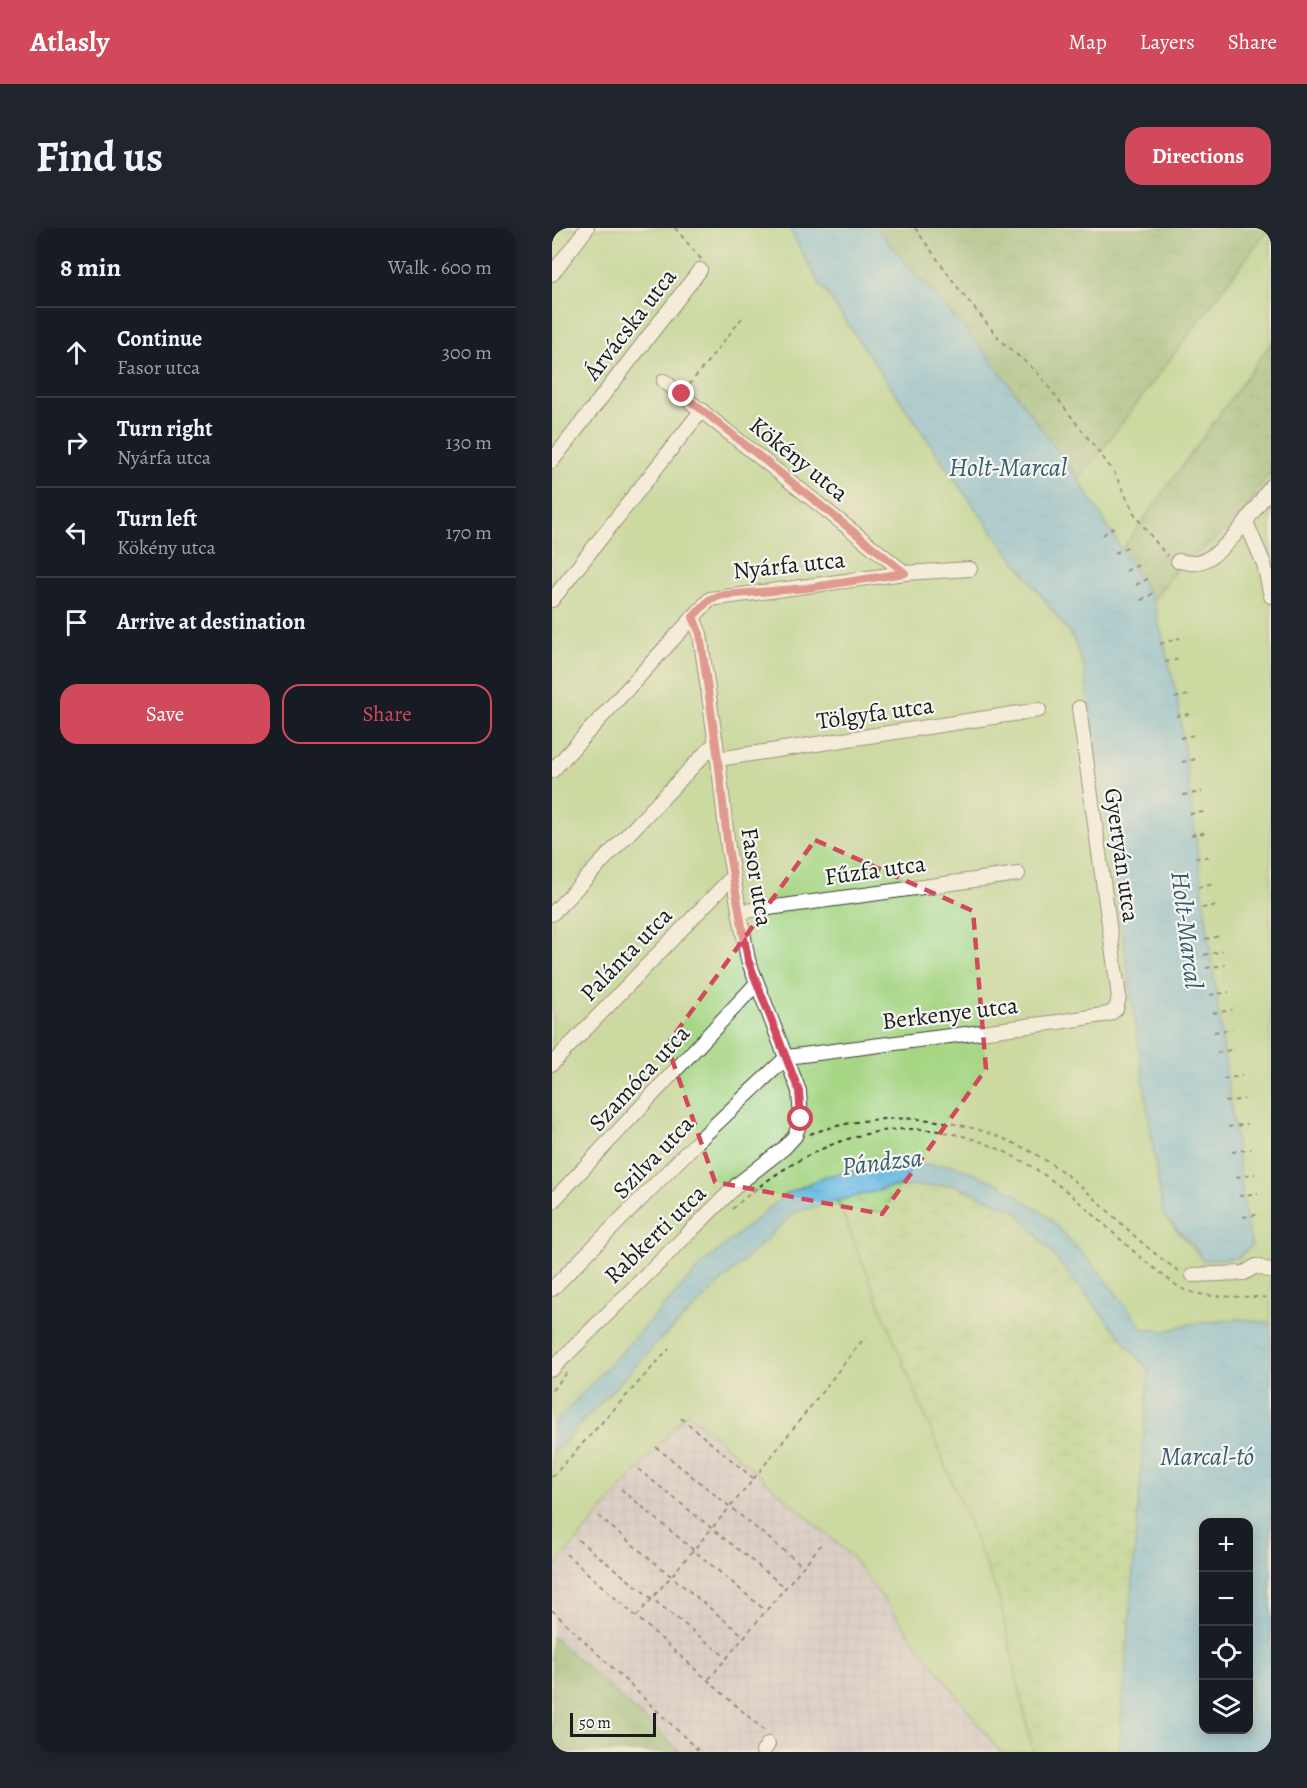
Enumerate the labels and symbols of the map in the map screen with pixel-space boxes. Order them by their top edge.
street label: Árvácska utca [576,261,684,387]
route end [668,380,694,406]
street label: Kökény utca [743,409,856,509]
water label: Holt-Marcal [949,450,1068,485]
street label: Nyárfa utca [731,543,848,587]
street label: Tölgyfa utca [814,689,936,737]
street label: Gyertyán utca [1097,786,1147,925]
street label: Fasor utca [733,825,781,930]
street label: Fűzfa utca [822,847,929,893]
water label: Holt-Marcal [1162,869,1212,991]
street label: Palánta utca [573,899,680,1008]
street label: Berkenye utca [880,989,1021,1037]
street label: Szamóca utca [581,1017,697,1138]
route start [787,1105,813,1131]
street label: Szilva utca [605,1108,701,1206]
water label: Pándzsa [840,1140,924,1184]
street label: Rabkerti utca [597,1177,714,1291]
water label: Marcal-tó [1160,1439,1254,1474]
scale bar [570,1710,656,1738]

